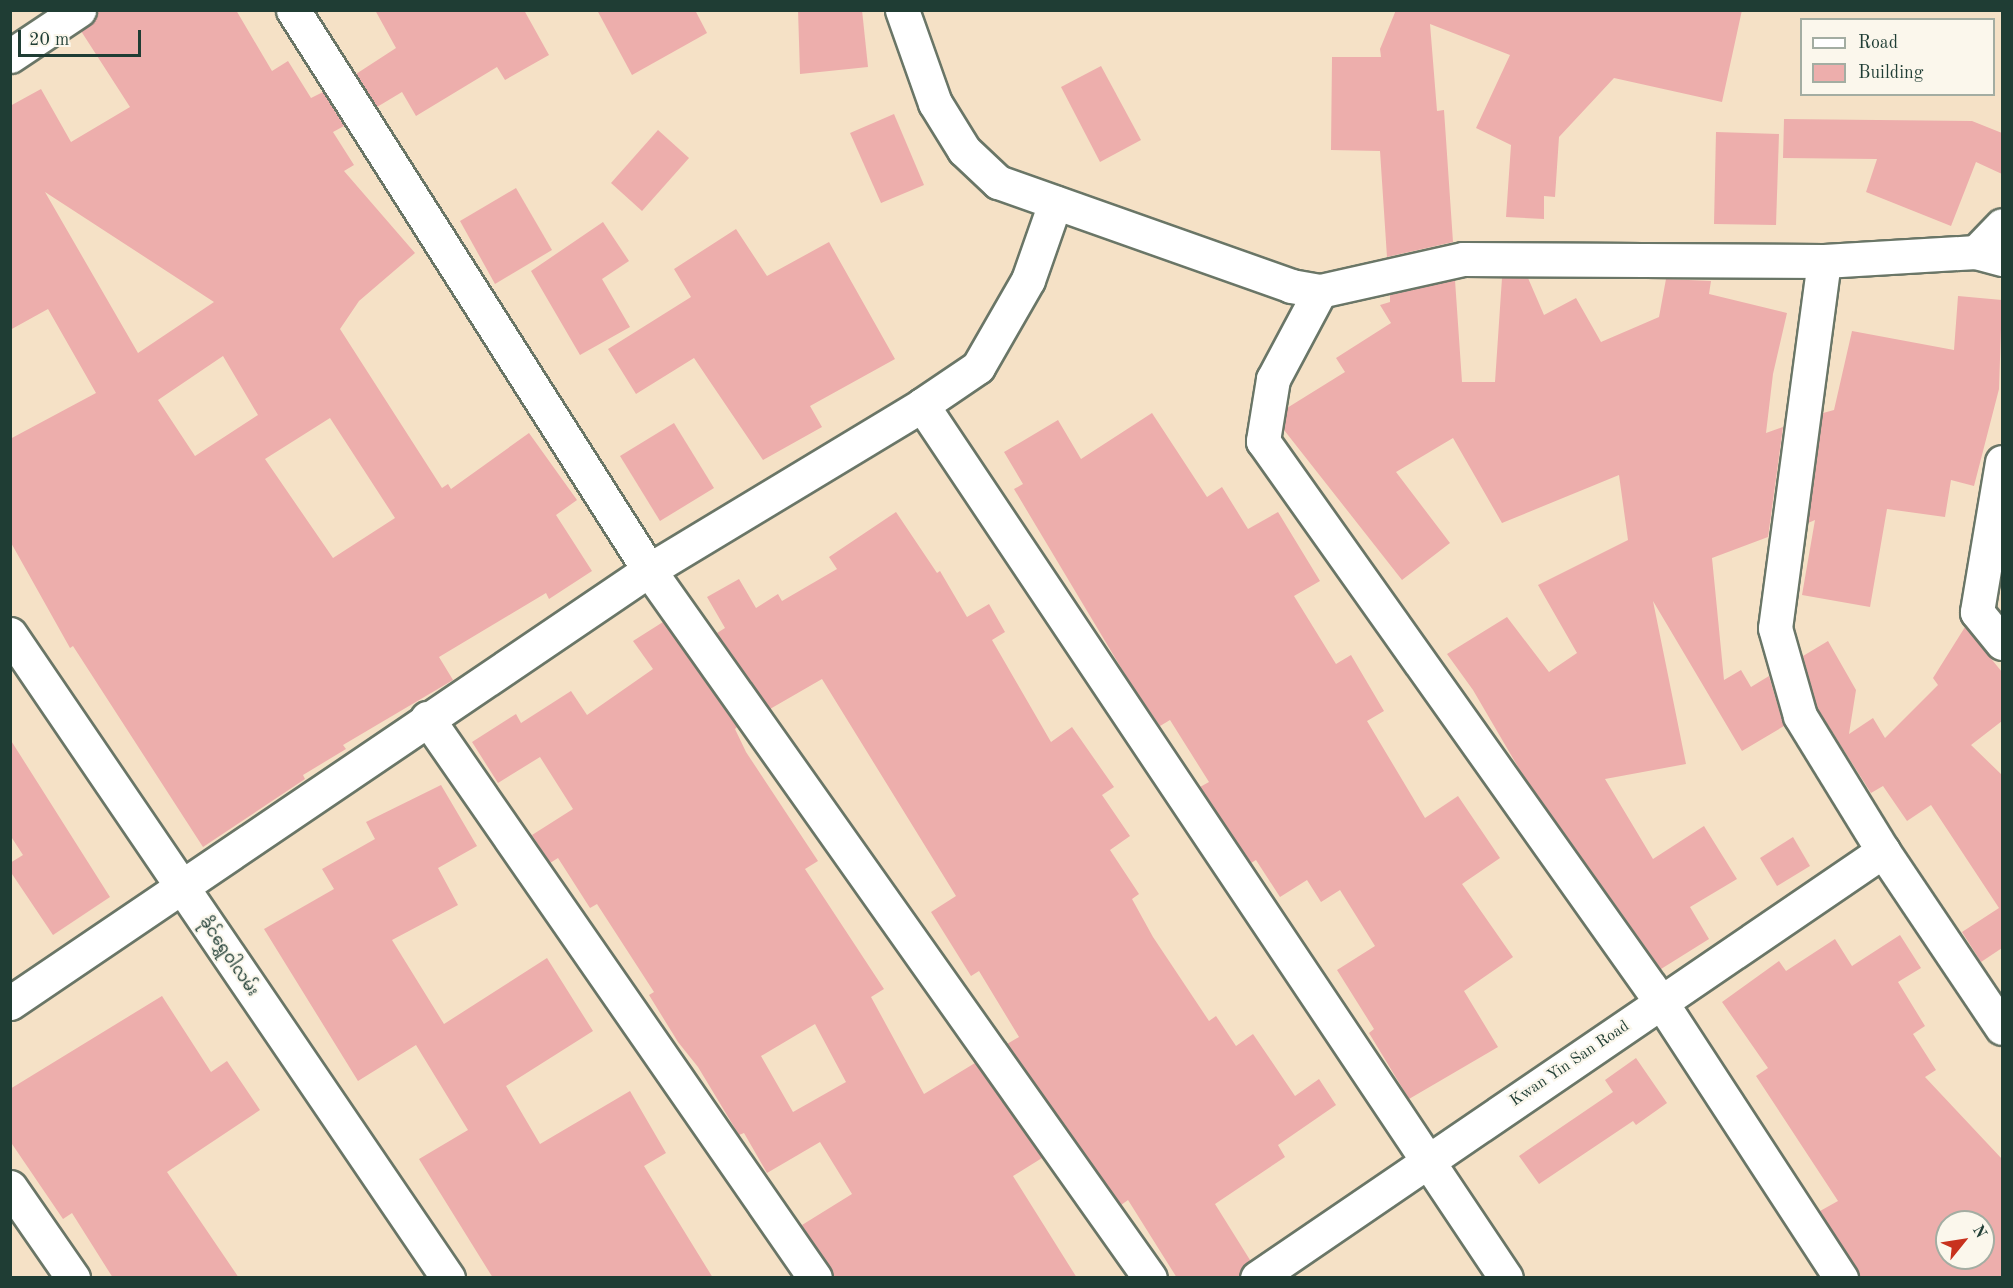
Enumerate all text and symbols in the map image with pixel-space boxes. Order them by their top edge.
scale bar [21,18,144,56]
legend [1800,18,1995,96]
text: 20 m [29,31,69,49]
text: Road [1858,34,1898,52]
text: Building [1858,64,1923,82]
street label: ခိုင်ရွှေဝါလမ်း [194,914,262,1000]
street label: Kwan Yin San Road [1507,1017,1633,1111]
north arrow [1935,1210,1995,1270]
text: N [1969,1223,1989,1241]

